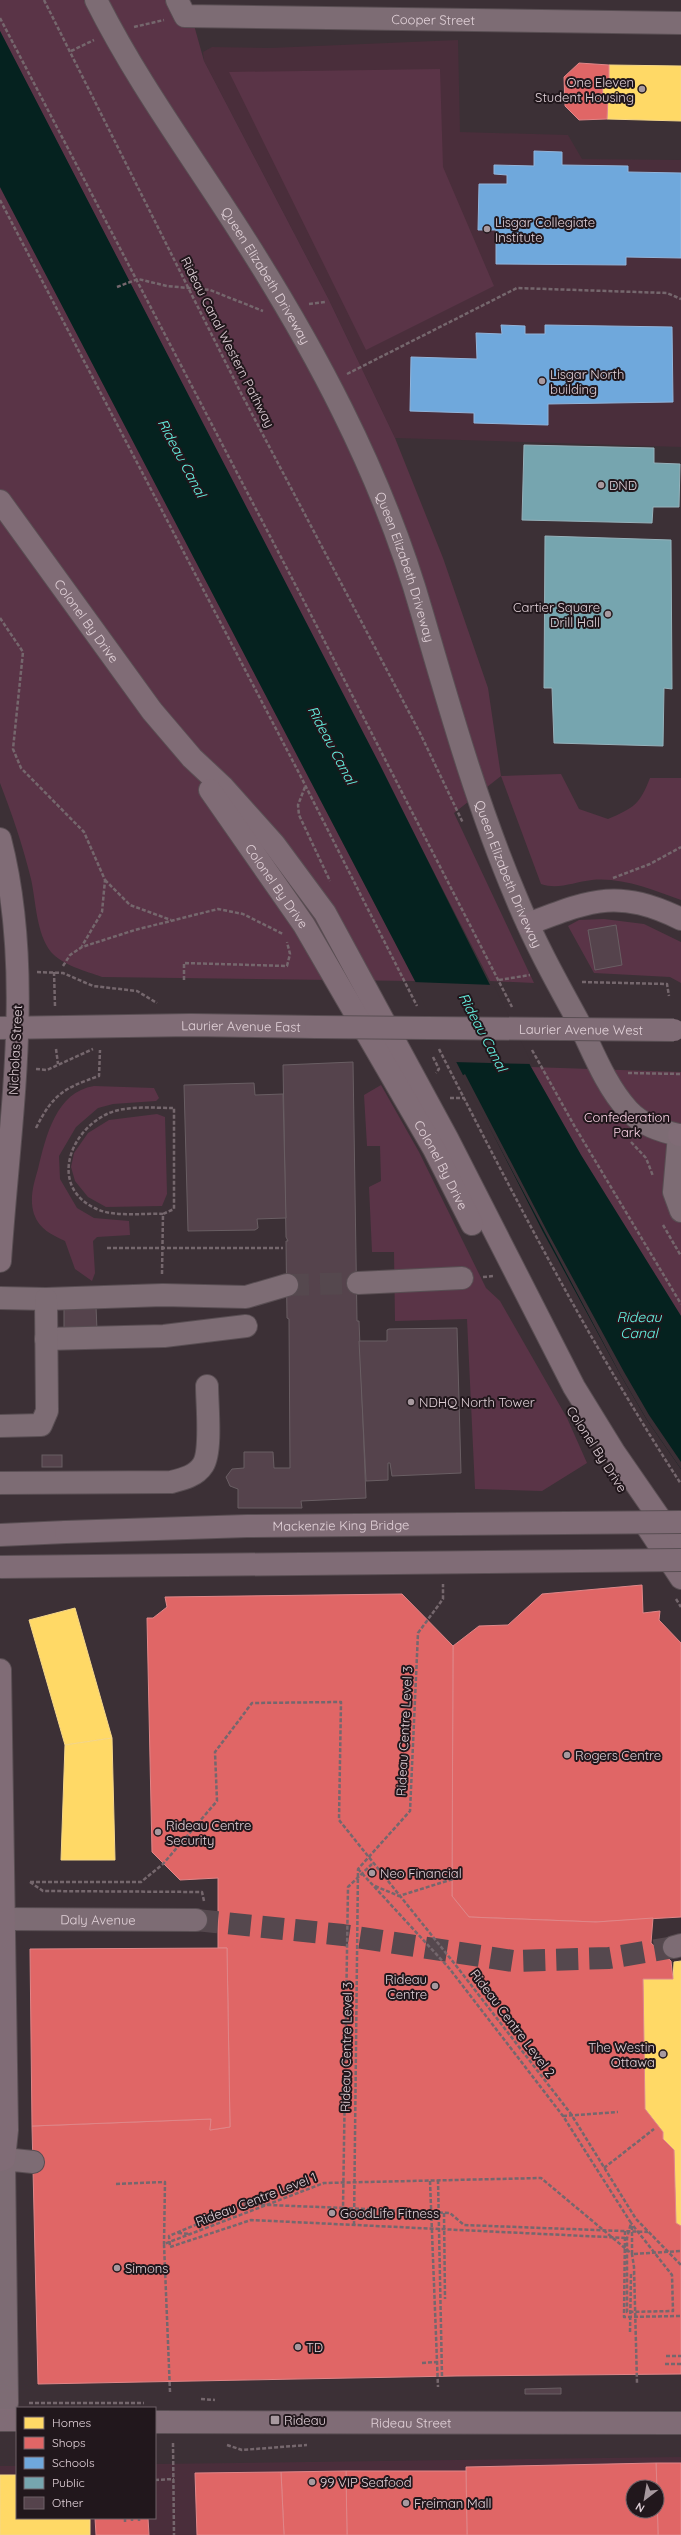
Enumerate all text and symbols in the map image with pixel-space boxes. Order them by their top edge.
street label: Cooper Street [391,11,475,28]
place label: One Eleven Student Housing [535,74,634,105]
marker: One Eleven Student Housing [637,84,647,94]
street label: Queen Elizabeth Driveway [218,204,314,347]
place label: Lisgar Collegiate Institute [495,214,595,245]
marker: Lisgar Collegiate Institute [482,224,492,234]
street label: Rideau Canal Western Pathway [178,254,278,430]
place label: Lisgar North building [550,366,624,397]
marker: Lisgar North building [537,376,547,386]
water label: Rideau Canal [154,416,211,502]
place label: DND [609,477,637,493]
marker: DND [596,480,606,490]
street label: Queen Elizabeth Driveway [372,489,438,644]
street label: Colonel By Drive [51,576,122,666]
place label: Cartier Square Drill Hall [513,599,600,630]
marker: Cartier Square Drill Hall [603,609,613,619]
water label: Rideau Canal [304,703,361,789]
street label: Queen Elizabeth Driveway [472,798,546,950]
street label: Colonel By Drive [242,841,312,931]
water label: Rideau Canal [455,990,512,1076]
street label: Nicholas Street [5,1005,25,1095]
street label: Laurier Avenue East [181,1017,301,1035]
street label: Laurier Avenue West [519,1021,643,1038]
park label: Confederation Park [584,1109,670,1140]
street label: Colonel By Drive [411,1117,471,1213]
water label: Rideau Canal [616,1308,663,1342]
place label: NDHQ North Tower [419,1394,535,1410]
marker: NDHQ North Tower [406,1397,416,1407]
street label: Colonel By Drive [563,1403,631,1495]
street label: Mackenzie King Bridge [272,1517,409,1534]
street label: Rideau Centre Level 3 [393,1665,415,1797]
place label: Rogers Centre [575,1747,661,1763]
marker: Rogers Centre [562,1750,572,1760]
place label: Rideau Centre Security [166,1817,251,1848]
marker: Rideau Centre Security [153,1827,163,1837]
place label: Neo Financial [380,1865,462,1881]
marker: Neo Financial [367,1868,377,1878]
street label: Daly Avenue [60,1911,136,1928]
street label: Rideau Centre Level 2 [467,1966,559,2080]
place label: Rideau Centre [385,1971,427,2002]
street label: Rideau Centre Level 3 [337,1981,355,2112]
marker: Rideau Centre [430,1981,440,1991]
place label: The Westin Ottawa [588,2039,655,2070]
marker: The Westin Ottawa [658,2049,668,2059]
street label: Rideau Centre Level 1 [193,2169,319,2229]
place label: GoodLife Fitness [340,2205,439,2221]
marker: GoodLife Fitness [327,2208,337,2218]
place label: Simons [125,2260,168,2276]
marker: Simons [112,2263,122,2273]
place label: TD [306,2339,323,2355]
marker: TD [293,2342,303,2352]
legend [16,2407,156,2519]
place label: Rideau [284,2412,326,2428]
marker: Rideau [269,2414,281,2426]
street label: Rideau Street [370,2414,452,2431]
text: Homes [52,2415,92,2430]
text: Shops [52,2435,86,2450]
text: Schools [52,2455,95,2470]
place label: 99 VIP Seafood [320,2474,412,2490]
text: Public [52,2475,85,2490]
marker: 99 VIP Seafood [307,2477,317,2487]
north arrow [625,2479,665,2519]
text: Other [52,2495,84,2510]
place label: Freiman Mall [414,2495,492,2511]
marker: Freiman Mall [401,2498,411,2508]
text: N [633,2499,647,2516]

